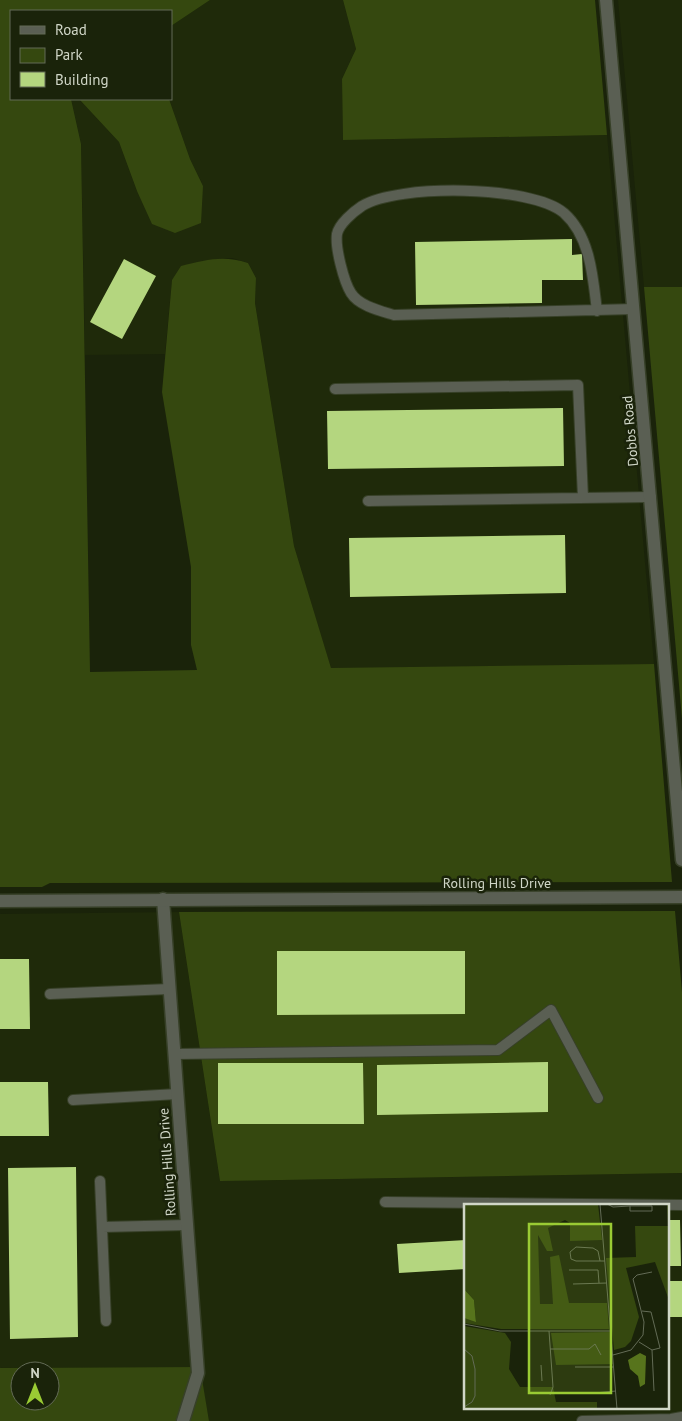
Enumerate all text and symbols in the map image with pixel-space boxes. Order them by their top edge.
legend [10,10,172,100]
text: Road [55,20,87,39]
text: Park [55,45,83,64]
text: Building [55,70,109,89]
street label: Dobbs Road [618,395,642,467]
street label: Rolling Hills Drive [443,874,551,892]
street label: Rolling Hills Drive [154,1107,180,1217]
inset map [464,1204,670,1408]
north arrow [10,1361,60,1411]
text: N [30,1364,40,1382]

